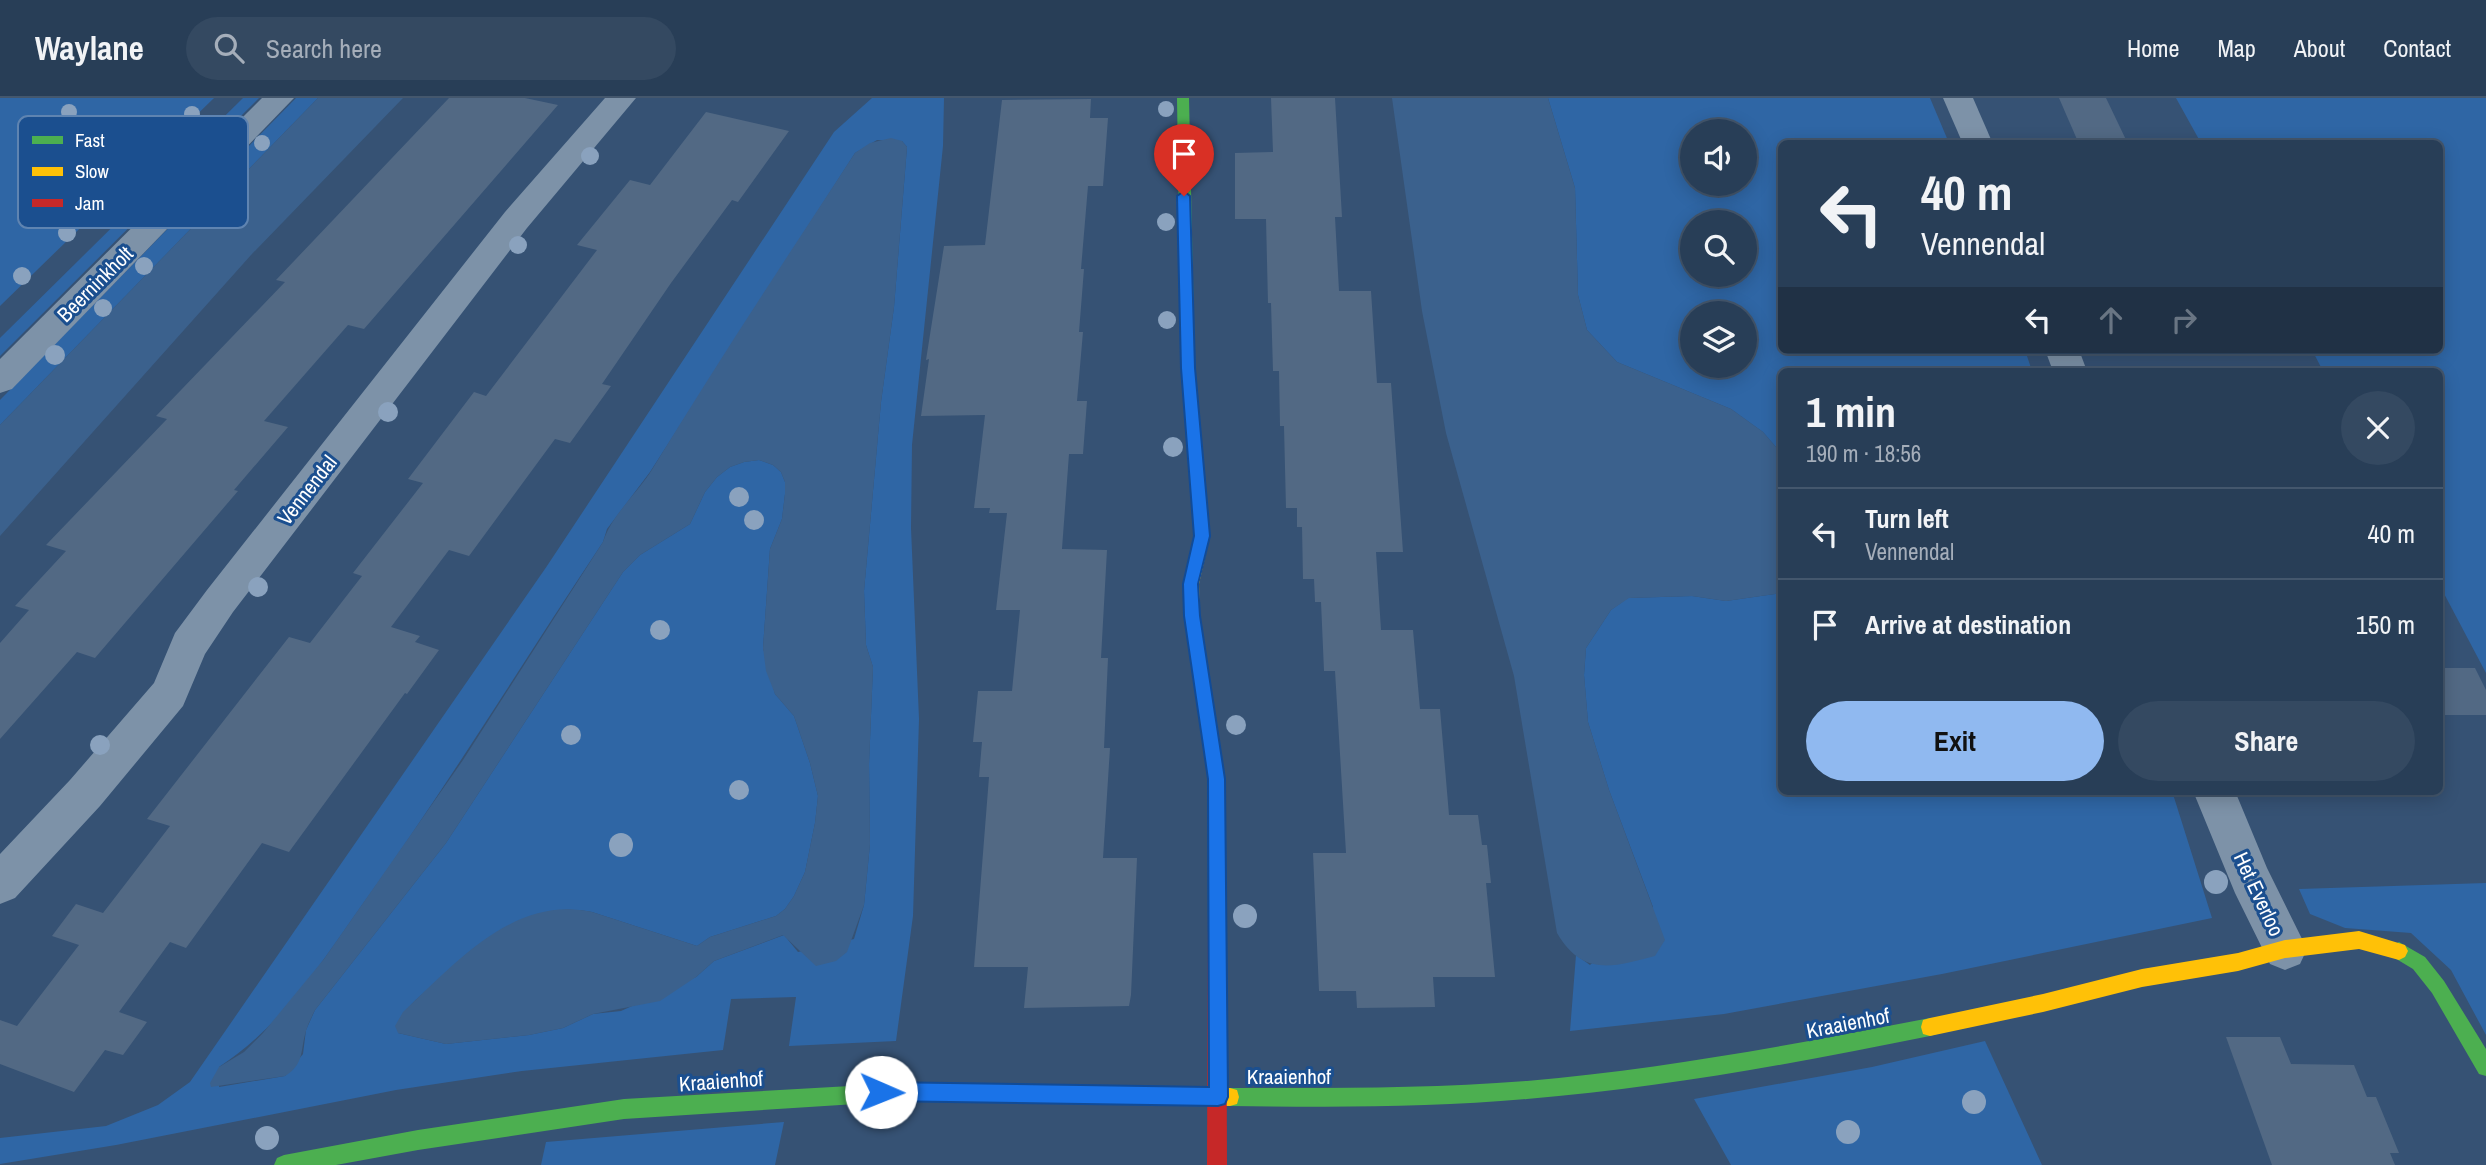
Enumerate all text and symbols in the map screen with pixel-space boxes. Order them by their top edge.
search box [186,17,676,80]
text: Waylane [35,26,144,70]
icon: search [210,29,248,67]
text: Search here [266,31,382,66]
text: Home [2127,32,2179,64]
text: Map [2217,32,2256,64]
text: About [2294,32,2345,64]
text: Contact [2383,32,2451,64]
legend [18,116,248,228]
map controls [1680,119,1757,378]
button: sound [1680,119,1757,196]
pin [1154,124,1214,196]
text: Fast [75,127,105,153]
icon: arrive [1165,135,1203,173]
text: Slow [75,158,110,184]
text: 40 m [1921,159,2013,225]
icon: left [1806,168,1897,259]
text: Jam [75,190,104,216]
button: search [1680,210,1757,287]
text: Vennendal [1921,222,2045,265]
street label: Beerninkholt [51,239,140,328]
button: layers [1680,301,1757,378]
icon: left [2019,301,2057,339]
icon: ahead [2092,301,2130,339]
icon: right [2165,301,2203,339]
text: 1 min [1806,384,1896,440]
button: close [2341,391,2415,465]
text: 190 m · 18:56 [1806,438,1921,469]
street label: Vennendal [271,449,343,531]
text: Turn left [1865,501,1949,536]
icon: left [1806,515,1844,553]
text: 40 m [2368,516,2415,551]
text: Vennendal [1865,536,1954,567]
icon: arrive [1806,606,1844,644]
text: Arrive at destination [1865,607,2071,642]
text: 150 m [2356,607,2415,642]
button: Exit [1806,701,2104,781]
button: Share [2118,701,2415,781]
street label: Het Everloo [2227,847,2291,941]
street label: Kraaienhof [1804,1001,1892,1045]
position arrow [844,1055,918,1129]
street label: Kraaienhof [1247,1062,1331,1091]
street label: Kraaienhof [678,1064,764,1098]

